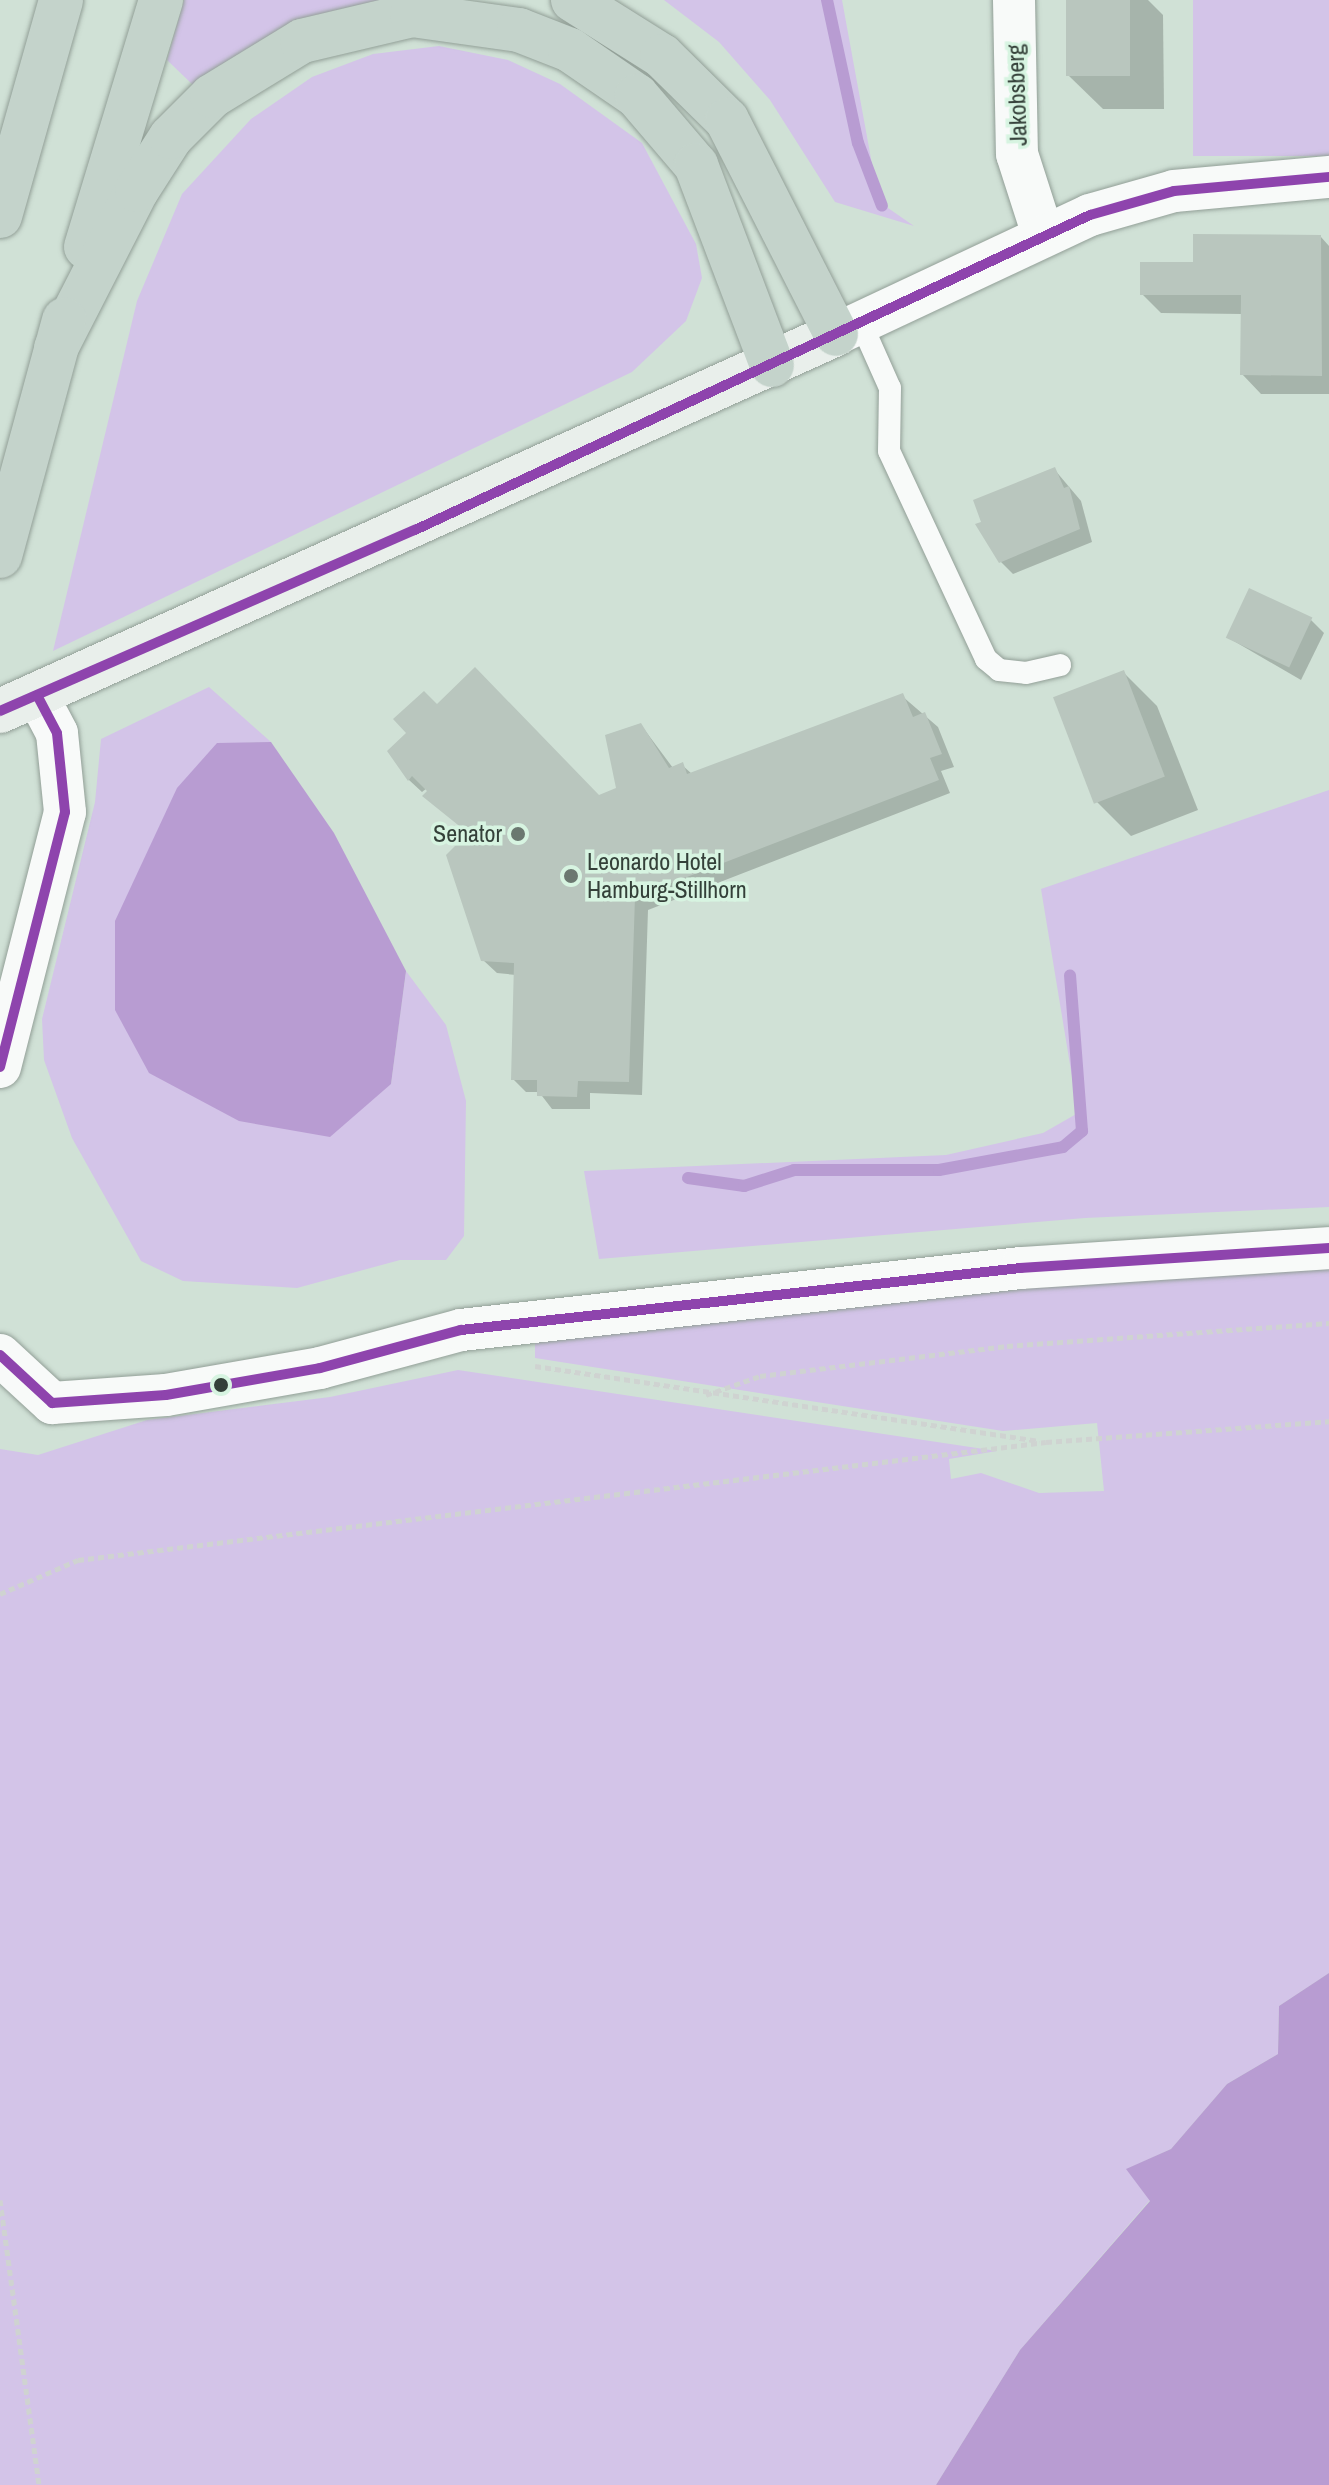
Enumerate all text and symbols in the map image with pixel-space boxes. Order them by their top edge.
street label: Jakobsberg [1001,44,1033,146]
place label: Senator [433,820,502,848]
marker: Senator [509,825,527,843]
place label: Leonardo Hotel Hamburg-Stillhorn [587,848,747,904]
marker: Leonardo Hotel Hamburg-Stillhorn [562,867,580,885]
unlabelled marker [213,1377,229,1393]

